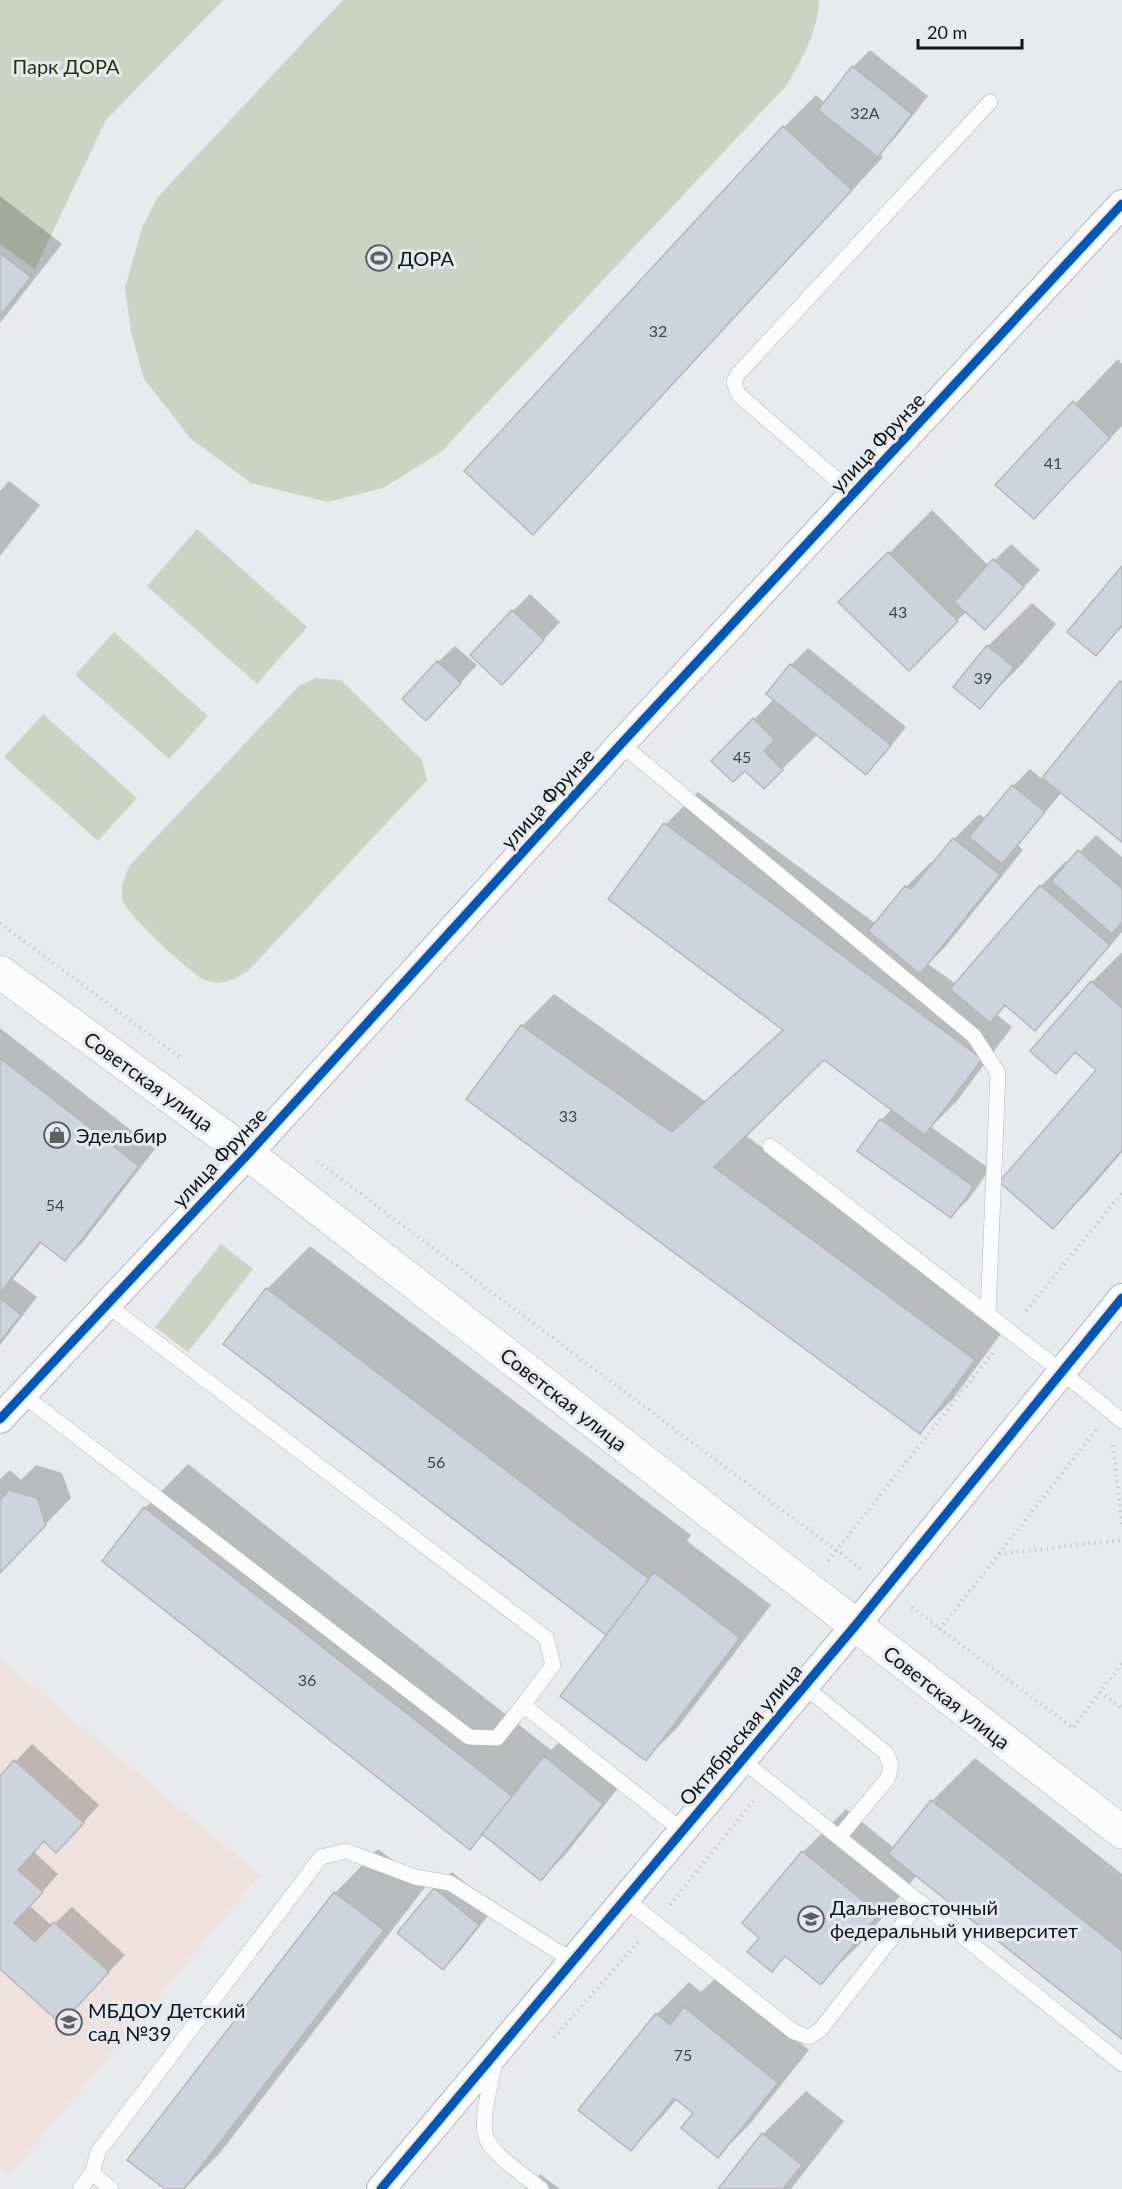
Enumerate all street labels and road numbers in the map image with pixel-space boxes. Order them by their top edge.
street label: улица Фрунзе [825,387,929,497]
street label: улица Фрунзе [495,743,599,853]
street label: Советская улица [80,1026,218,1136]
street label: улица Фрунзе [167,1102,271,1212]
street label: Советская улица [496,1342,632,1456]
street label: Советская улица [879,1640,1015,1754]
street label: Октябрьская улица [674,1658,806,1810]

